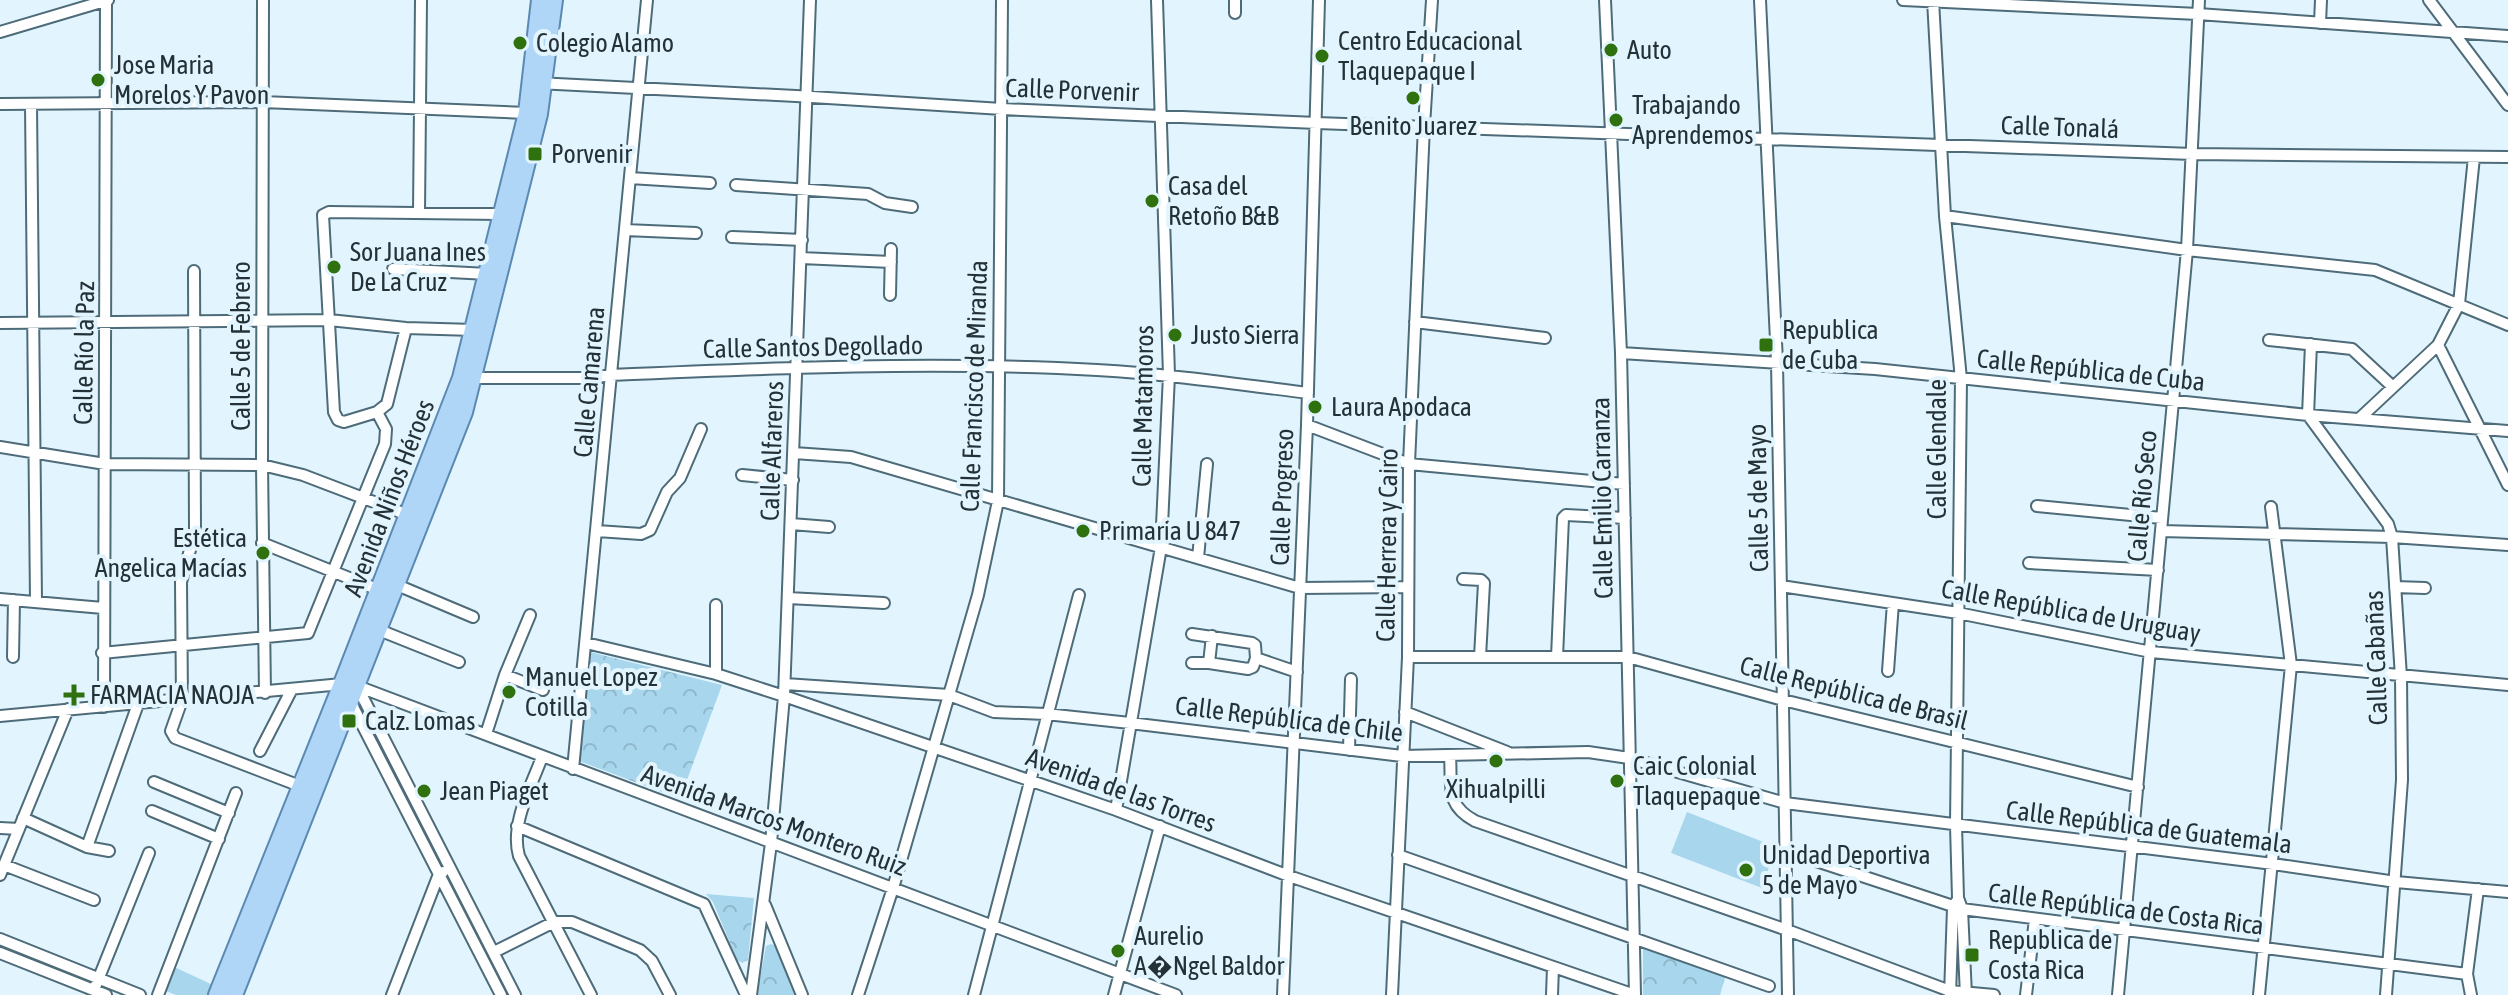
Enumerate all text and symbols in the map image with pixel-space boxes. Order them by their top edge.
place label: Centro Educacional Tlaquepaque I [1338,26,1522,86]
place label: Colegio Alamo [536,28,674,58]
marker: Colegio Alamo [511,34,529,52]
place label: Auto [1627,35,1672,65]
marker: Auto [1602,41,1620,59]
marker: Centro Educacional Tlaquepaque I [1313,47,1331,65]
place label: Jose Maria Morelos Y Pavon [114,50,269,110]
marker: Jose Maria Morelos Y Pavon [89,71,107,89]
street label: Calle Porvenir [1005,73,1140,107]
marker: Benito Juarez [1404,89,1422,107]
place label: Trabajando Aprendemos [1632,90,1753,150]
street label: Calle Tonalá [2000,110,2120,144]
place label: Benito Juarez [1349,111,1477,141]
marker: Trabajando Aprendemos [1607,111,1625,129]
place label: Porvenir [551,139,632,169]
marker: Porvenir [526,145,544,163]
place label: Casa del Retoño B&B [1168,171,1279,231]
marker: Casa del Retoño B&B [1143,192,1161,210]
place label: Sor Juana Ines De La Cruz [350,237,486,297]
marker: Sor Juana Ines De La Cruz [325,258,343,276]
street label: Calle Francisco de Miranda [955,260,993,512]
street label: Calle 5 de Febrero [226,261,256,431]
street label: Calle Río la Paz [68,281,100,425]
street label: Calle Camarena [567,305,611,459]
place label: Republica de Cuba [1782,315,1879,375]
place label: Justo Sierra [1191,320,1300,350]
street label: Calle Matamoros [1127,325,1159,487]
marker: Justo Sierra [1166,326,1184,344]
street label: Calle Santos Degollado [703,330,923,364]
marker: Republica de Cuba [1757,336,1775,354]
street label: Calle República de Cuba [1975,343,2207,397]
street label: Calle Glendale [1922,379,1952,519]
street label: Calle Alfareros [755,380,789,522]
place label: Laura Apodaca [1331,392,1472,422]
street label: Avenida Niños Héroes [338,395,440,601]
street label: Calle Emilio Carranza [1585,397,1619,599]
marker: Laura Apodaca [1306,398,1324,416]
street label: Calle 5 de Mayo [1742,424,1774,572]
street label: Calle Progreso [1265,428,1299,566]
street label: Calle Río Seco [2121,429,2163,563]
street label: Calle Herrera y Cairo [1370,448,1404,642]
place label: Primaria U 847 [1099,516,1241,546]
marker: Primaria U 847 [1074,522,1092,540]
place label: Estética Angelica Macías [95,523,247,583]
marker: Estética Angelica Macías [254,544,272,562]
street label: Calle República de Uruguay [1939,573,2203,649]
street label: Calle Cabañas [2359,590,2393,726]
street label: Calle República de Brasil [1737,650,1971,736]
place label: Manuel Lopez Cotilla [525,662,658,722]
place label: FARMACIA NAOJA [90,680,254,710]
marker: Manuel Lopez Cotilla [500,683,518,701]
marker: FARMACIA NAOJA [65,686,83,704]
street label: Calle República de Chile [1173,690,1405,748]
place label: Calz. Lomas [365,706,476,736]
marker: Calz. Lomas [340,712,358,730]
street label: Avenida de las Torres [1022,742,1220,838]
place label: Caic Colonial Tlaquepaque [1633,751,1761,811]
marker: Xihualpilli [1487,752,1505,770]
street label: Avenida Marcos Montero Ruiz [638,758,910,882]
marker: Caic Colonial Tlaquepaque [1608,772,1626,790]
place label: Xihualpilli [1446,774,1546,804]
place label: Jean Piaget [440,776,549,806]
marker: Jean Piaget [415,782,433,800]
street label: Calle República de Guatemala [2004,795,2294,859]
place label: Unidad Deportiva 5 de Mayo [1762,840,1931,900]
marker: Unidad Deportiva 5 de Mayo [1737,861,1755,879]
street label: Calle República de Costa Rica [1986,877,2266,941]
place label: Aurelio A�Ngel Baldor [1134,921,1285,981]
place label: Republica de Costa Rica [1988,925,2112,985]
marker: Aurelio A�Ngel Baldor [1109,942,1127,960]
marker: Republica de Costa Rica [1963,946,1981,964]

